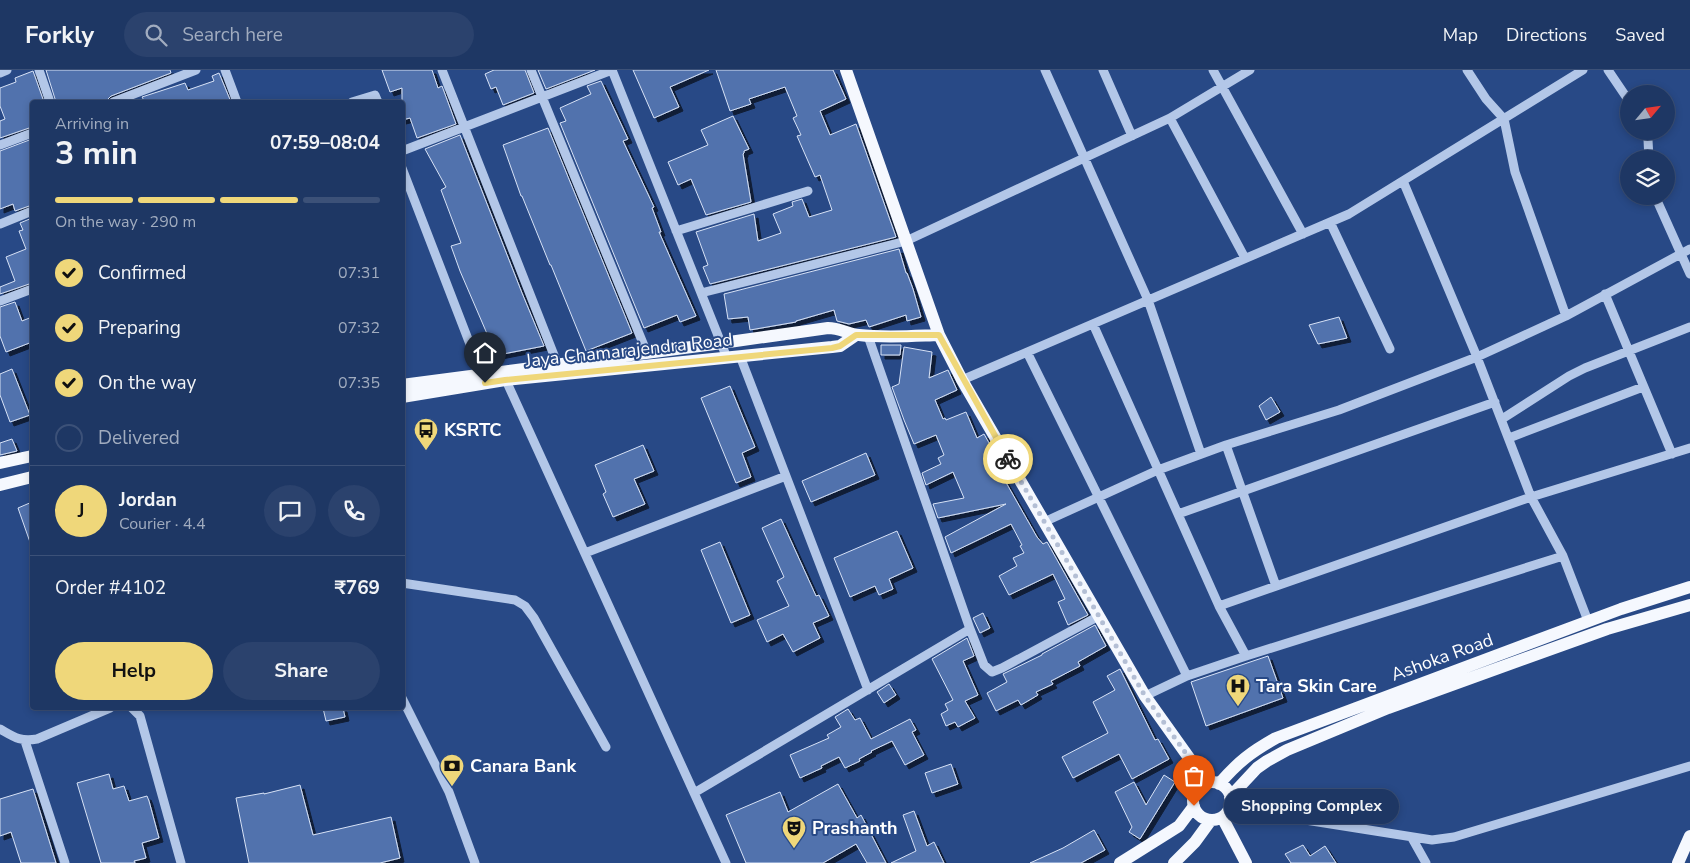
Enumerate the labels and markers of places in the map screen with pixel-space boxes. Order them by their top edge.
pin [464,332,506,383]
bus stop icon: KSRTC [413,417,439,451]
place label: KSRTC [444,418,502,442]
hospital icon: Tara Skin Care [1225,673,1251,707]
place label: Tara Skin Care [1256,674,1377,698]
bank icon: Canara Bank [439,753,465,787]
place label: Canara Bank [470,754,577,778]
pin [1173,755,1215,806]
callout: Shopping Complex [1224,788,1399,824]
theatre icon: Prashanth [781,815,807,849]
place label: Prashanth [812,816,898,840]

